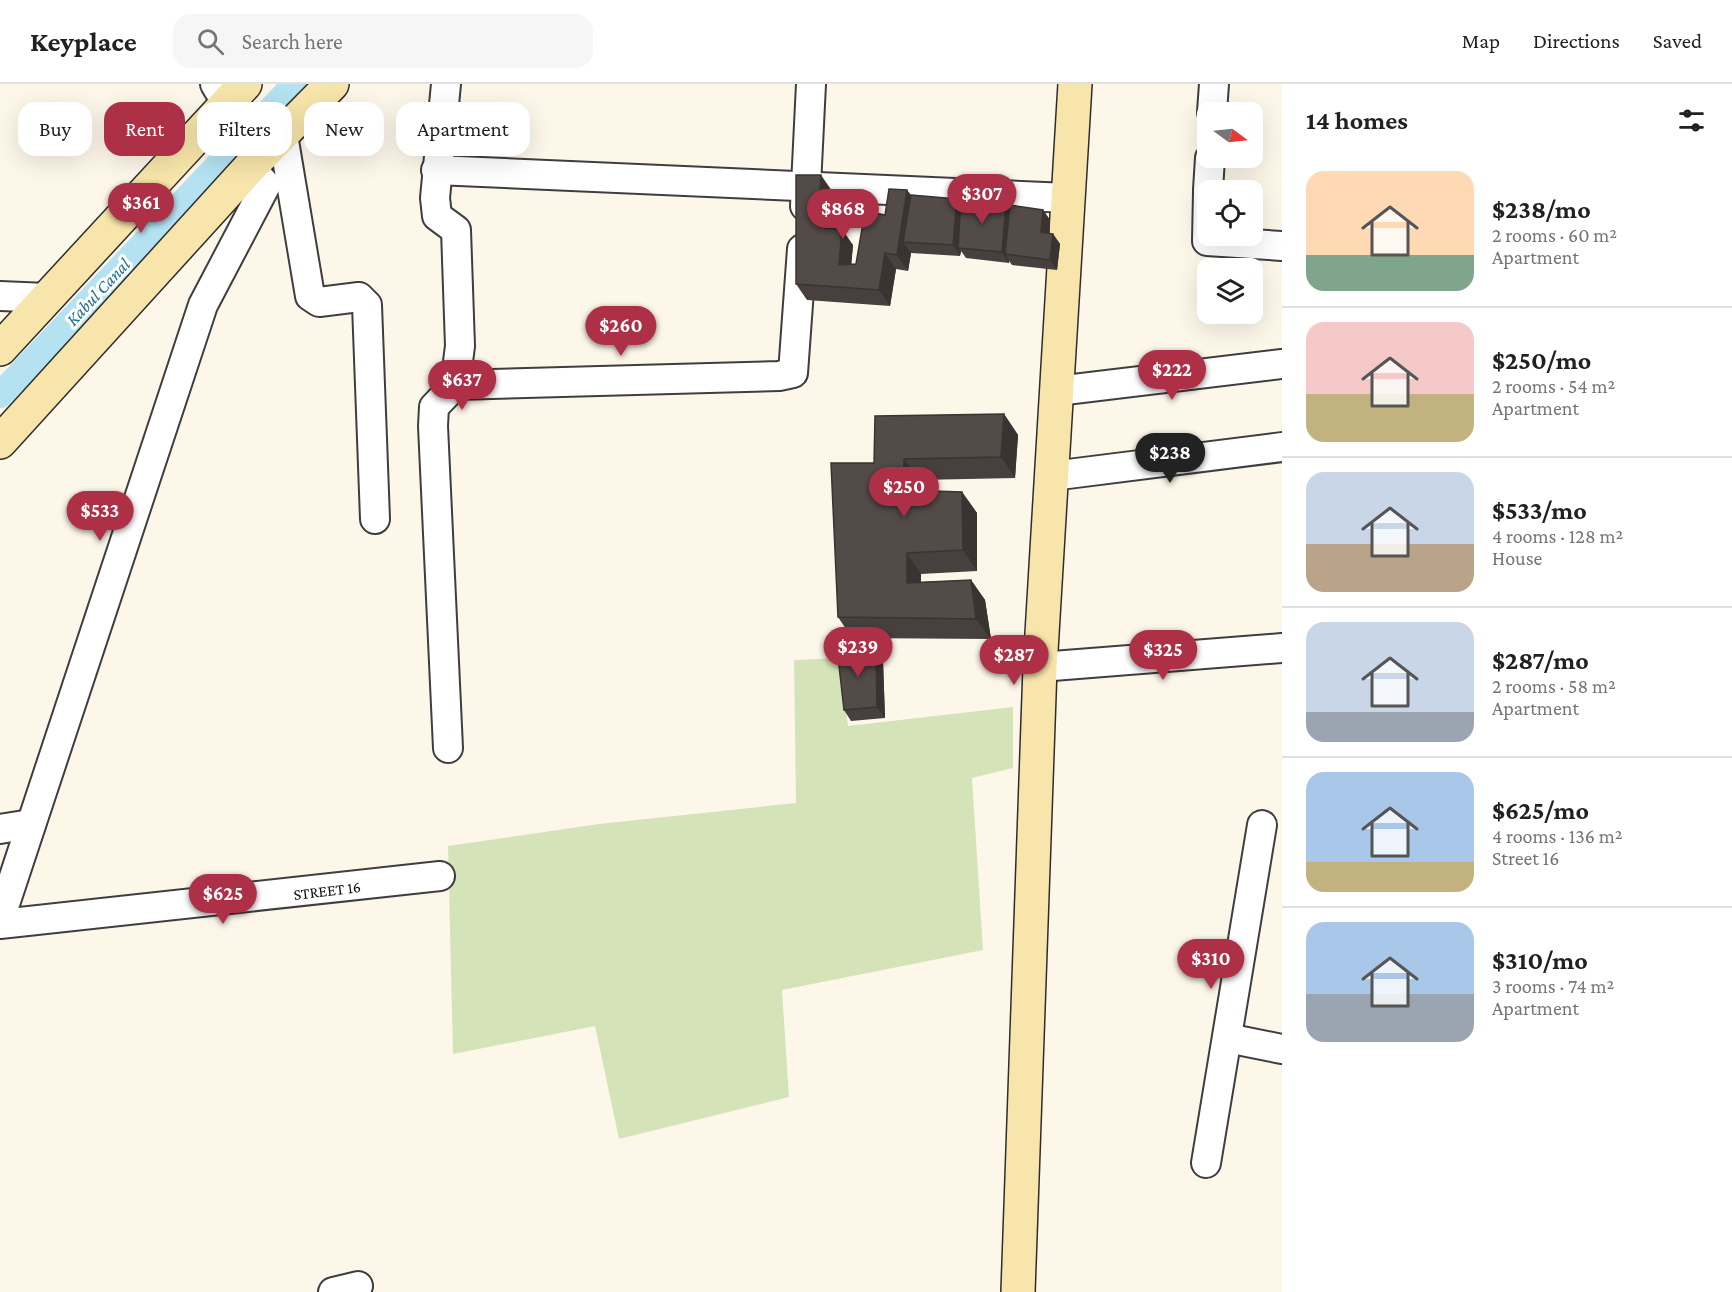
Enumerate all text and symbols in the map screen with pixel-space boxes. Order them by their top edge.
search box [173,14,593,68]
icon: search [194,25,227,58]
text: Keyplace [30,26,137,57]
text: Search here [242,29,343,54]
text: Map [1462,29,1500,53]
text: Directions [1533,29,1620,53]
text: Saved [1653,29,1702,53]
chip: Buy [18,102,92,156]
chip: Rent [104,102,185,156]
chip: Filters [197,102,292,156]
chip: New [304,102,384,156]
chip: Apartment [396,102,530,156]
north arrow [1197,102,1263,168]
map controls [1197,102,1263,324]
icon: filters [1675,104,1708,137]
text: 14 homes [1306,106,1408,135]
pin: $307 [946,174,1018,225]
button: locate [1197,180,1263,246]
text: $307 [961,182,1003,204]
pin: $361 [105,183,177,234]
pin: $868 [807,189,879,240]
text: $361 [122,191,160,213]
icon: home [1354,195,1426,267]
text: $238/mo [1492,195,1591,224]
text: $868 [821,197,865,219]
text: 2 rooms · 60 m² [1492,224,1617,246]
text: Apartment [1492,246,1579,268]
water label: Kabul Canal [62,254,134,330]
button: layers [1197,258,1263,324]
pin: $260 [585,306,657,357]
text: $260 [599,314,643,336]
icon: home [1354,346,1426,418]
text: $250/mo [1492,346,1591,375]
pin: $222 [1136,350,1208,401]
text: $222 [1152,358,1192,380]
pin: $637 [426,360,498,411]
text: $637 [442,368,482,390]
text: 2 rooms · 54 m² [1492,375,1615,397]
text: Apartment [1492,397,1579,419]
pin: $238 [1134,433,1206,484]
text: $238 [1149,441,1191,463]
pin: $250 [868,467,940,518]
text: $250 [883,475,925,497]
pin: $533 [64,491,136,542]
icon: home [1354,496,1426,568]
text: $533/mo [1492,496,1587,525]
text: $533 [81,499,119,521]
text: 4 rooms · 128 m² [1492,525,1623,547]
text: House [1492,547,1542,569]
pin: $239 [822,627,894,678]
pin: $325 [1127,630,1199,681]
text: $239 [838,635,878,657]
pin: $287 [978,635,1050,686]
text: $325 [1143,638,1183,660]
text: $287 [994,643,1034,665]
icon: home [1354,646,1426,718]
text: $287/mo [1492,646,1589,675]
text: 2 rooms · 58 m² [1492,675,1616,697]
text: Apartment [1492,697,1579,719]
icon: home [1354,796,1426,868]
text: $625/mo [1492,796,1589,825]
text: 4 rooms · 136 m² [1492,825,1623,847]
text: Street 16 [1492,847,1559,869]
pin: $625 [187,874,259,925]
street label: STREET 16 [293,878,362,903]
text: $625 [203,882,243,904]
pin: $310 [1175,939,1247,990]
icon: home [1354,946,1426,1018]
text: $310/mo [1492,946,1588,975]
text: $310 [1191,947,1231,969]
text: 3 rooms · 74 m² [1492,975,1614,997]
text: Apartment [1492,997,1579,1019]

